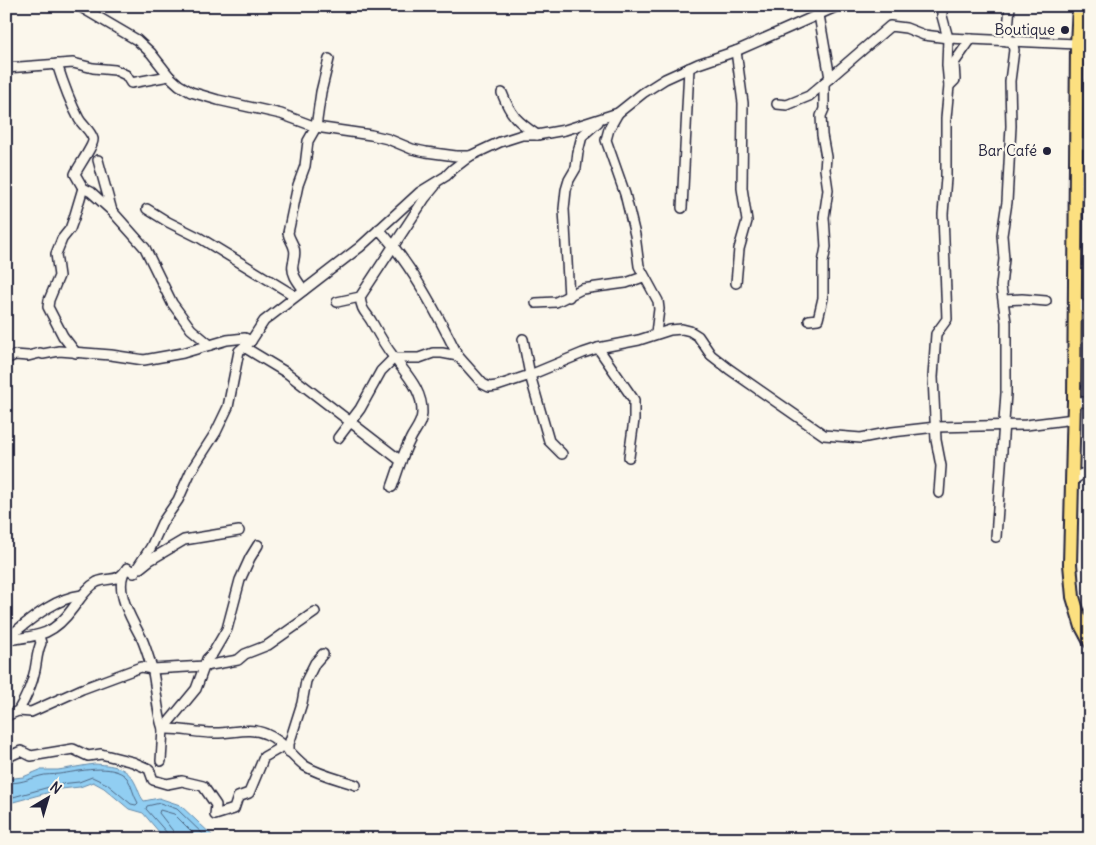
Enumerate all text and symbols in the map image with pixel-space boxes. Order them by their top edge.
place label: Boutique [995,20,1055,39]
marker: Boutique [1059,24,1071,36]
place label: Bar Café [978,141,1037,160]
marker: Bar Café [1041,145,1053,157]
north arrow [22,772,72,822]
text: N [47,778,65,798]

